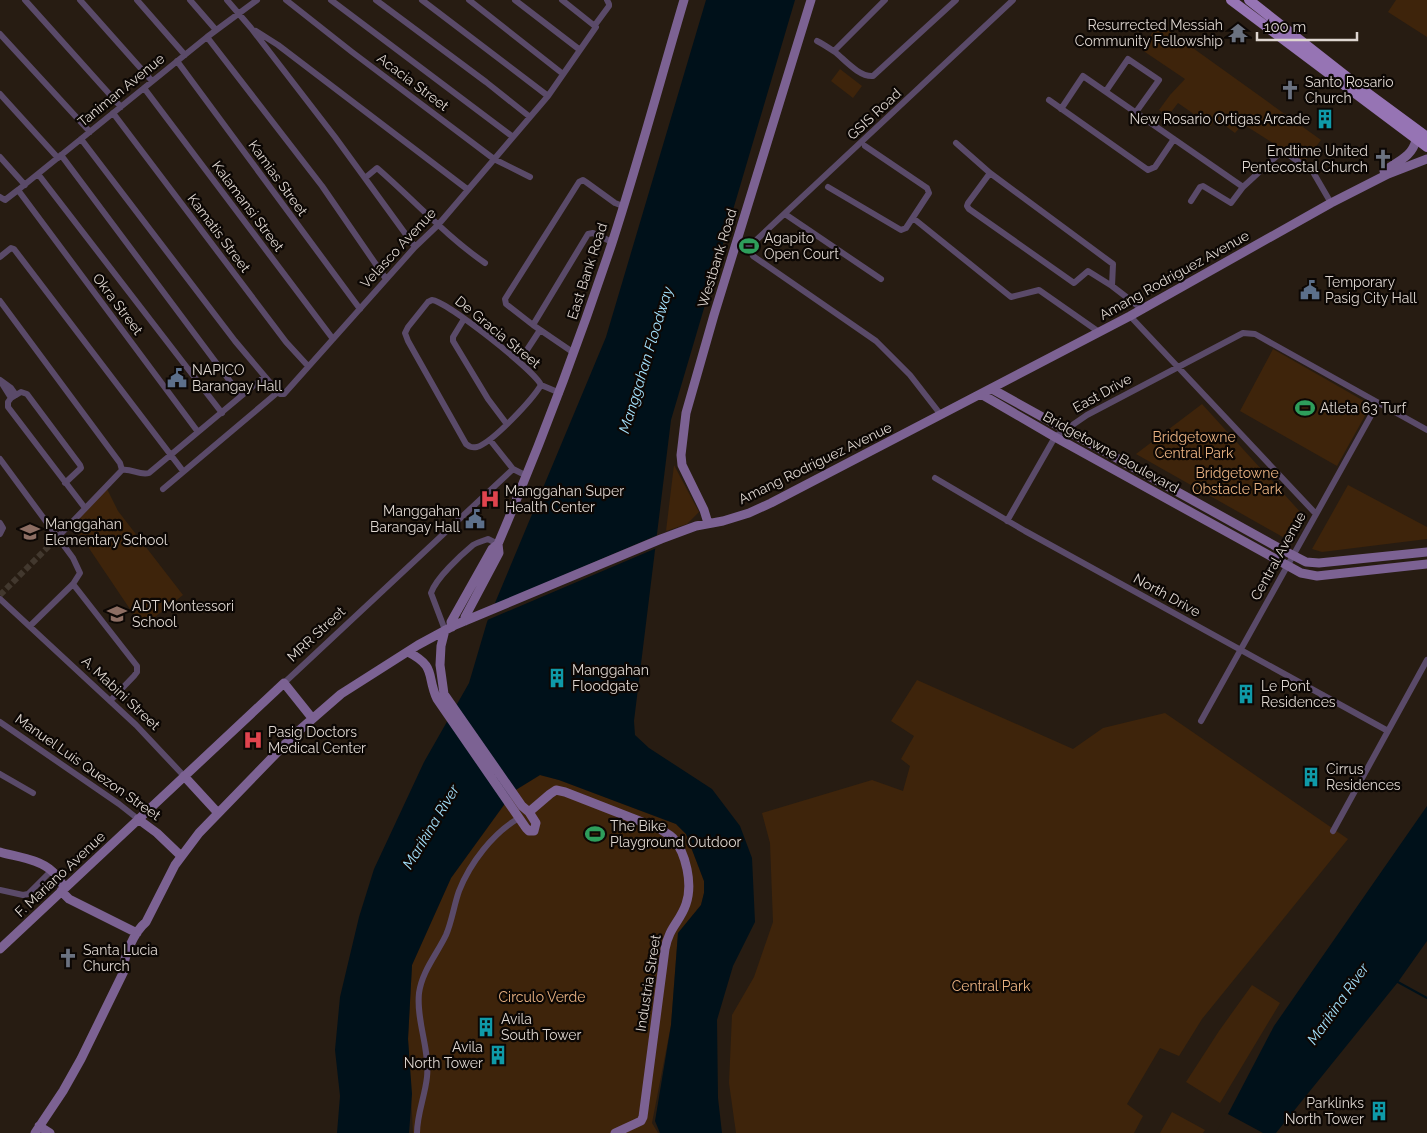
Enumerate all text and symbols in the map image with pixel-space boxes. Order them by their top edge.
scale bar [1257,10,1357,42]
place label: Resurrected Messiah Community Fellowship [1075,17,1223,49]
text: 100 m [1264,18,1306,36]
temple icon: Resurrected Messiah Community Fellowship [1227,22,1249,44]
street label: Taniman Avenue [74,50,168,130]
street label: Acacia Street [374,50,452,114]
place label: Santo Rosario Church [1305,74,1394,106]
church icon: Santo Rosario Church [1279,79,1301,101]
street label: GSIS Road [844,85,904,143]
building icon: New Rosario Ortigas Arcade [1314,108,1336,130]
place label: New Rosario Ortigas Arcade [1130,111,1310,127]
street label: Kamias Street [245,137,311,219]
place label: Endtime United Pentecostal Church [1242,143,1368,175]
church icon: Endtime United Pentecostal Church [1372,148,1394,170]
street label: Kalamansi Street [209,158,287,255]
street label: Kamatis Street [184,191,254,276]
street label: Velasco Avenue [357,205,439,291]
street label: Westbank Road [694,207,740,309]
street label: East Bank Road [564,221,610,321]
street label: Amang Rodriguez Avenue [1096,227,1252,323]
place label: Agapito Open Court [764,230,839,262]
sports icon: Agapito Open Court [738,235,760,257]
street label: Okra Street [90,270,146,338]
place label: Temporary Pasig City Hall [1325,274,1417,306]
public building icon: Temporary Pasig City Hall [1299,279,1321,301]
water label: Manggahan Floodway [615,284,677,435]
street label: De Gracia Street [452,293,544,371]
place label: NAPICO Barangay Hall [192,362,282,394]
public building icon: NAPICO Barangay Hall [166,367,188,389]
street label: East Drive [1070,370,1134,416]
sports icon: Atleta 63 Turf [1294,397,1316,419]
place label: Atleta 63 Turf [1320,400,1407,416]
street label: Bridgetowne Boulevard [1040,408,1182,496]
street label: Amang Rodriguez Avenue [736,419,894,507]
park label: Bridgetowne Central Park [1152,429,1236,461]
park label: Bridgetowne Obstacle Park [1192,465,1283,497]
place label: Manggahan Super Health Center [505,483,624,515]
hospital icon: Manggahan Super Health Center [479,488,501,510]
place label: Manggahan Barangay Hall [370,503,460,535]
public building icon: Manggahan Barangay Hall [464,508,486,530]
street label: Central Avenue [1247,509,1309,603]
place label: Manggahan Elementary School [45,516,168,548]
school or university icon: Manggahan Elementary School [19,521,41,543]
street label: North Drive [1131,570,1203,620]
place label: ADT Montessori School [132,598,234,630]
school or university icon: ADT Montessori School [106,603,128,625]
street label: MRR Street [284,603,348,665]
street label: A. Mabini Street [79,653,164,733]
place label: Manggahan Floodgate [572,662,649,694]
building icon: Manggahan Floodgate [546,667,568,689]
place label: Le Pont Residences [1261,678,1336,710]
building icon: Le Pont Residences [1235,683,1257,705]
street label: Manuel Luis Quezon Street [12,711,164,824]
place label: Pasig Doctors Medical Center [268,724,366,756]
hospital icon: Pasig Doctors Medical Center [242,729,264,751]
place label: Cirrus Residences [1326,761,1401,793]
building icon: Cirrus Residences [1300,766,1322,788]
water label: Marikina River [399,781,464,872]
place label: The Bike Playground Outdoor [610,818,741,850]
sports icon: The Bike Playground Outdoor [584,823,606,845]
street label: F. Mariano Avenue [12,828,108,920]
street label: Industria Street [632,933,664,1033]
place label: Santa Lucia Church [83,942,158,974]
church icon: Santa Lucia Church [57,947,79,969]
water label: Marikina River [1303,959,1373,1048]
park label: Central Park [952,978,1031,994]
park label: Circulo Verde [498,989,586,1005]
place label: Avila South Tower [501,1011,582,1043]
building icon: Avila South Tower [475,1016,497,1038]
place label: Avila North Tower [404,1039,483,1071]
building icon: Avila North Tower [487,1044,509,1066]
place label: Parklinks North Tower [1285,1095,1364,1127]
building icon: Parklinks North Tower [1368,1100,1390,1122]

